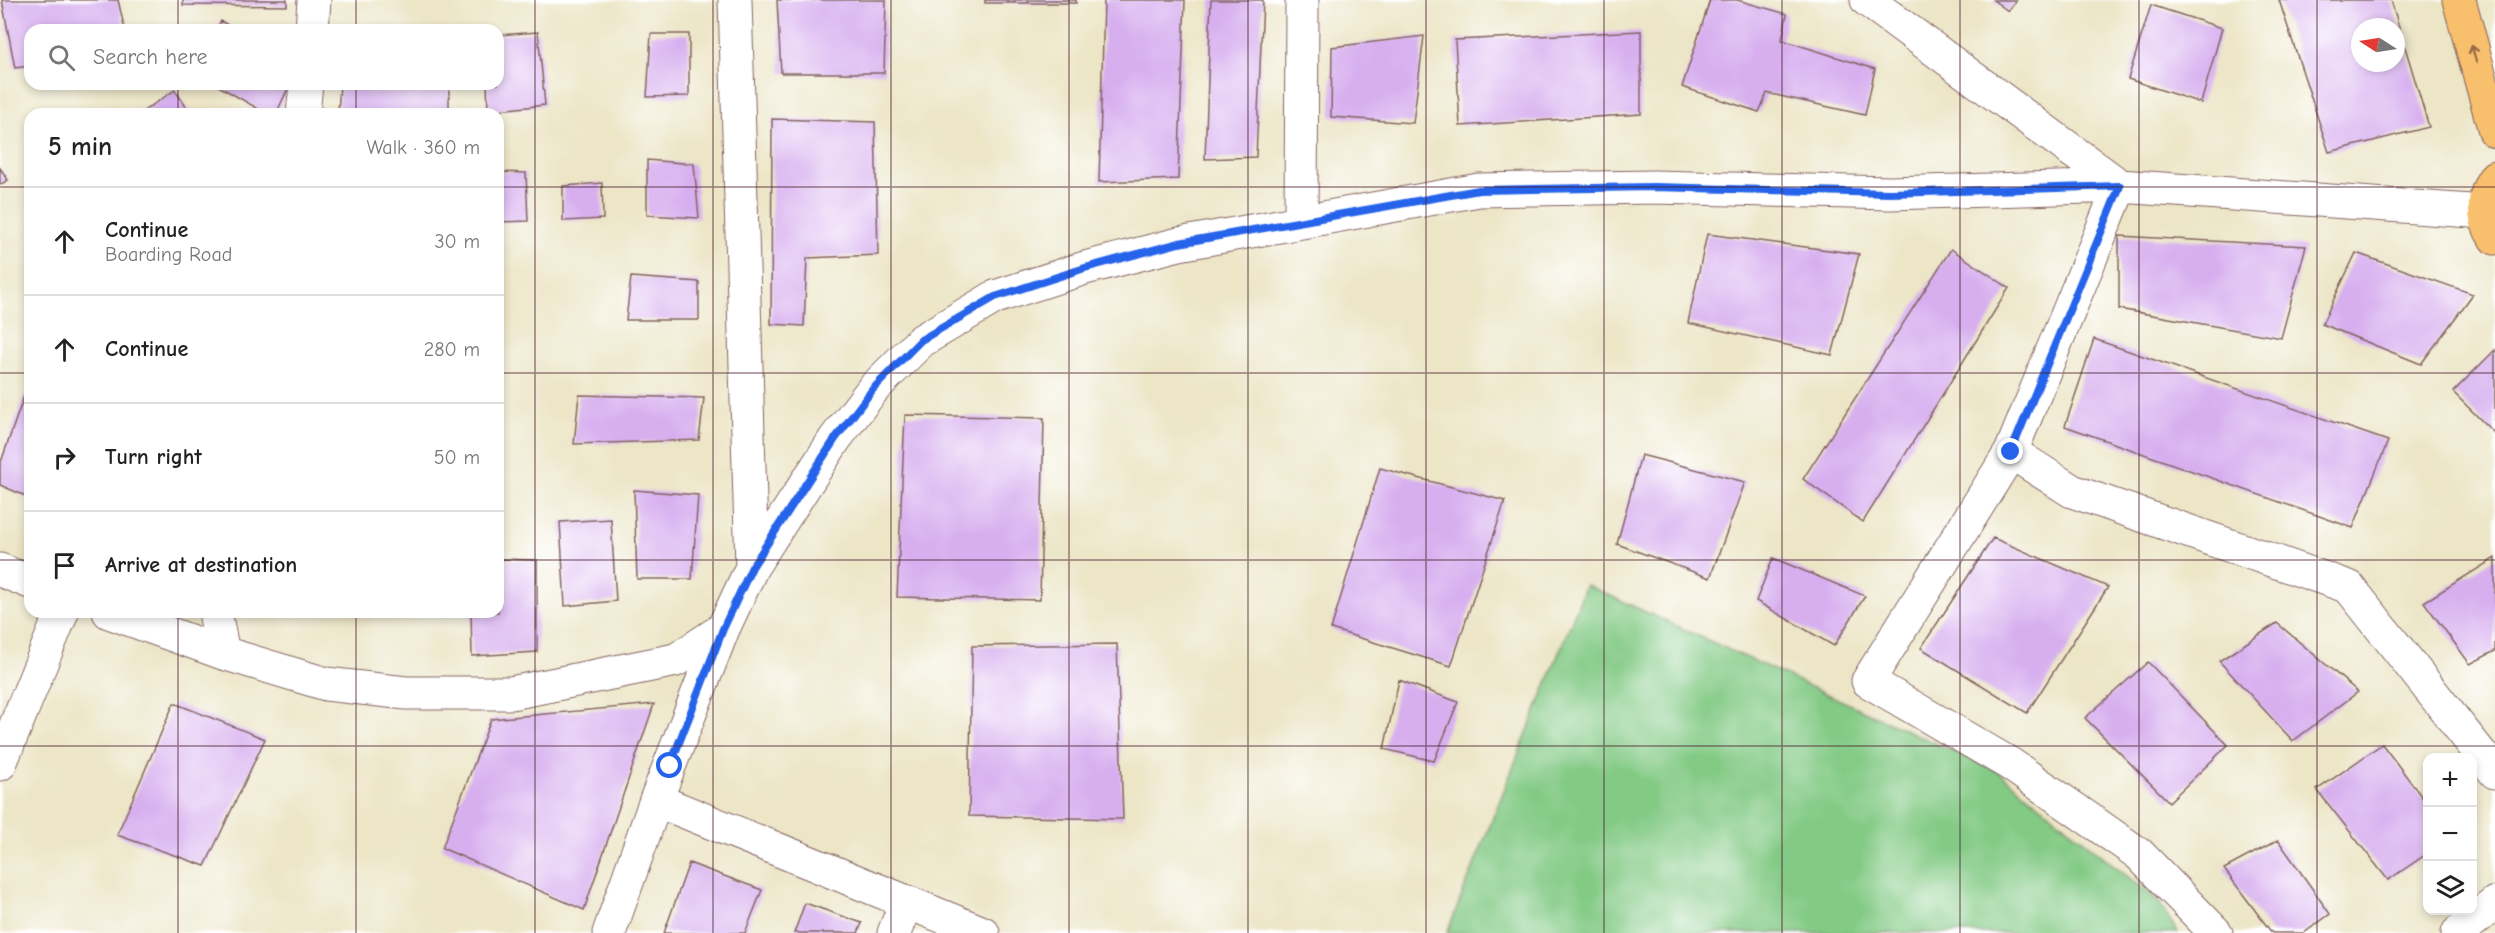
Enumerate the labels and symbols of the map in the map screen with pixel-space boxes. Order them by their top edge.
north arrow [2351,18,2405,72]
one-way arrow [2468,45,2479,64]
route end [1997,438,2023,464]
route start [656,752,682,778]

